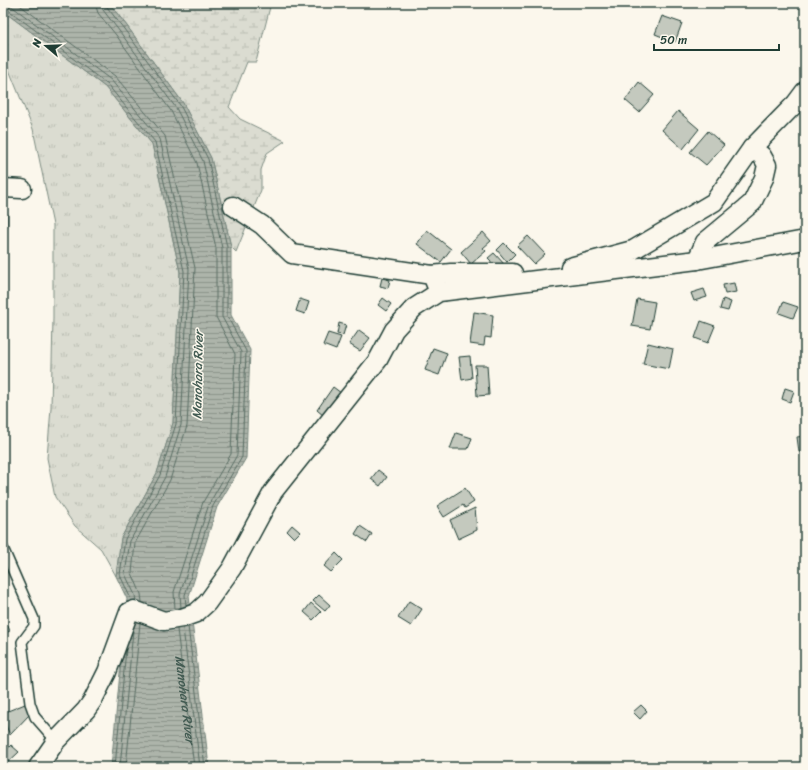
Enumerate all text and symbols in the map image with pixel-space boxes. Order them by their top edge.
north arrow [26,26,66,66]
scale bar [654,26,779,52]
text: 50 m [660,29,687,51]
text: N [26,36,47,51]
water label: Manohara River [185,328,210,419]
water label: Manohara River [168,654,202,748]

